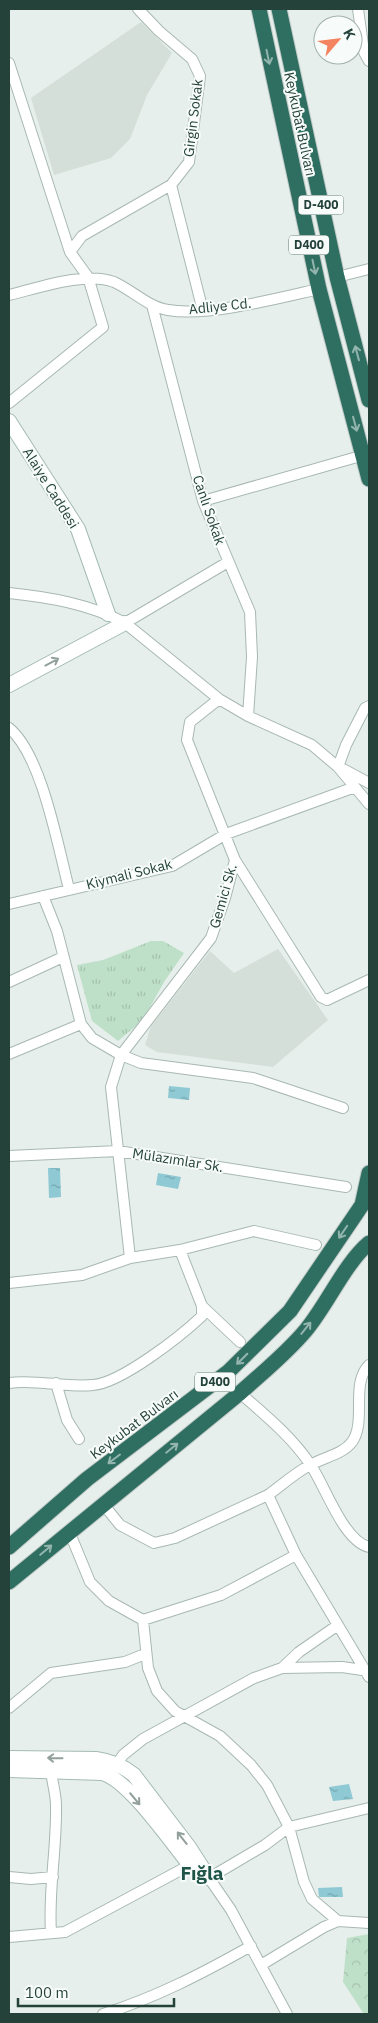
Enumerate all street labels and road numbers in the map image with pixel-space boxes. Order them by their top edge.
street label: Keykubat Bulvarı [280,70,320,178]
street label: Girgin Sokak [179,77,207,158]
road number: D-400 [298,196,344,214]
road number: D400 [289,236,329,254]
street label: Adliye Cd. [188,294,252,318]
street label: Alaiye Caddesi [19,444,83,532]
street label: Canlı Sokak [189,473,230,548]
street label: Kiymali Sokak [84,854,174,893]
street label: Gemici Sk. [205,862,241,930]
street label: Mülazımlar Sk. [131,1144,225,1176]
road number: D400 [195,1372,235,1391]
street label: Keykubat Bulvarı [86,1385,182,1463]

